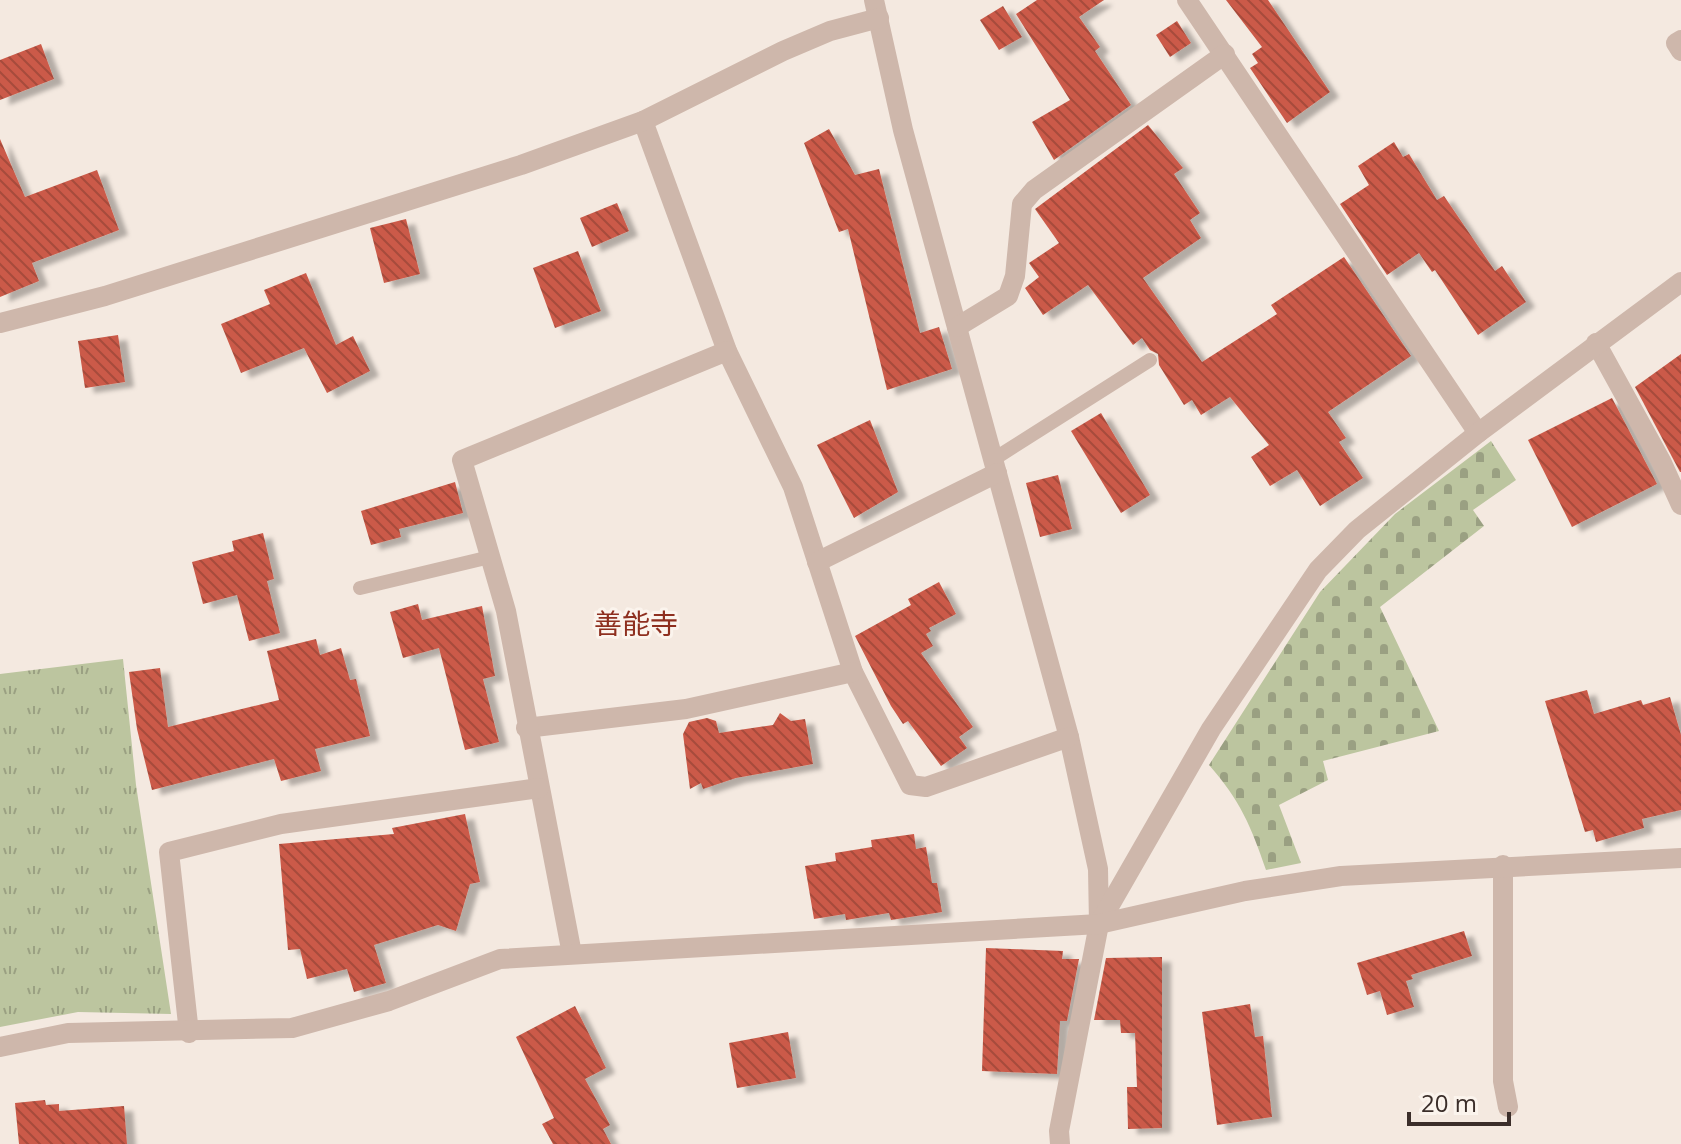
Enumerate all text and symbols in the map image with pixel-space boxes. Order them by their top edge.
district label: 善能寺 [594,604,678,642]
scale bar [1409,1076,1509,1126]
text: 20 m [1421,1086,1477,1119]

